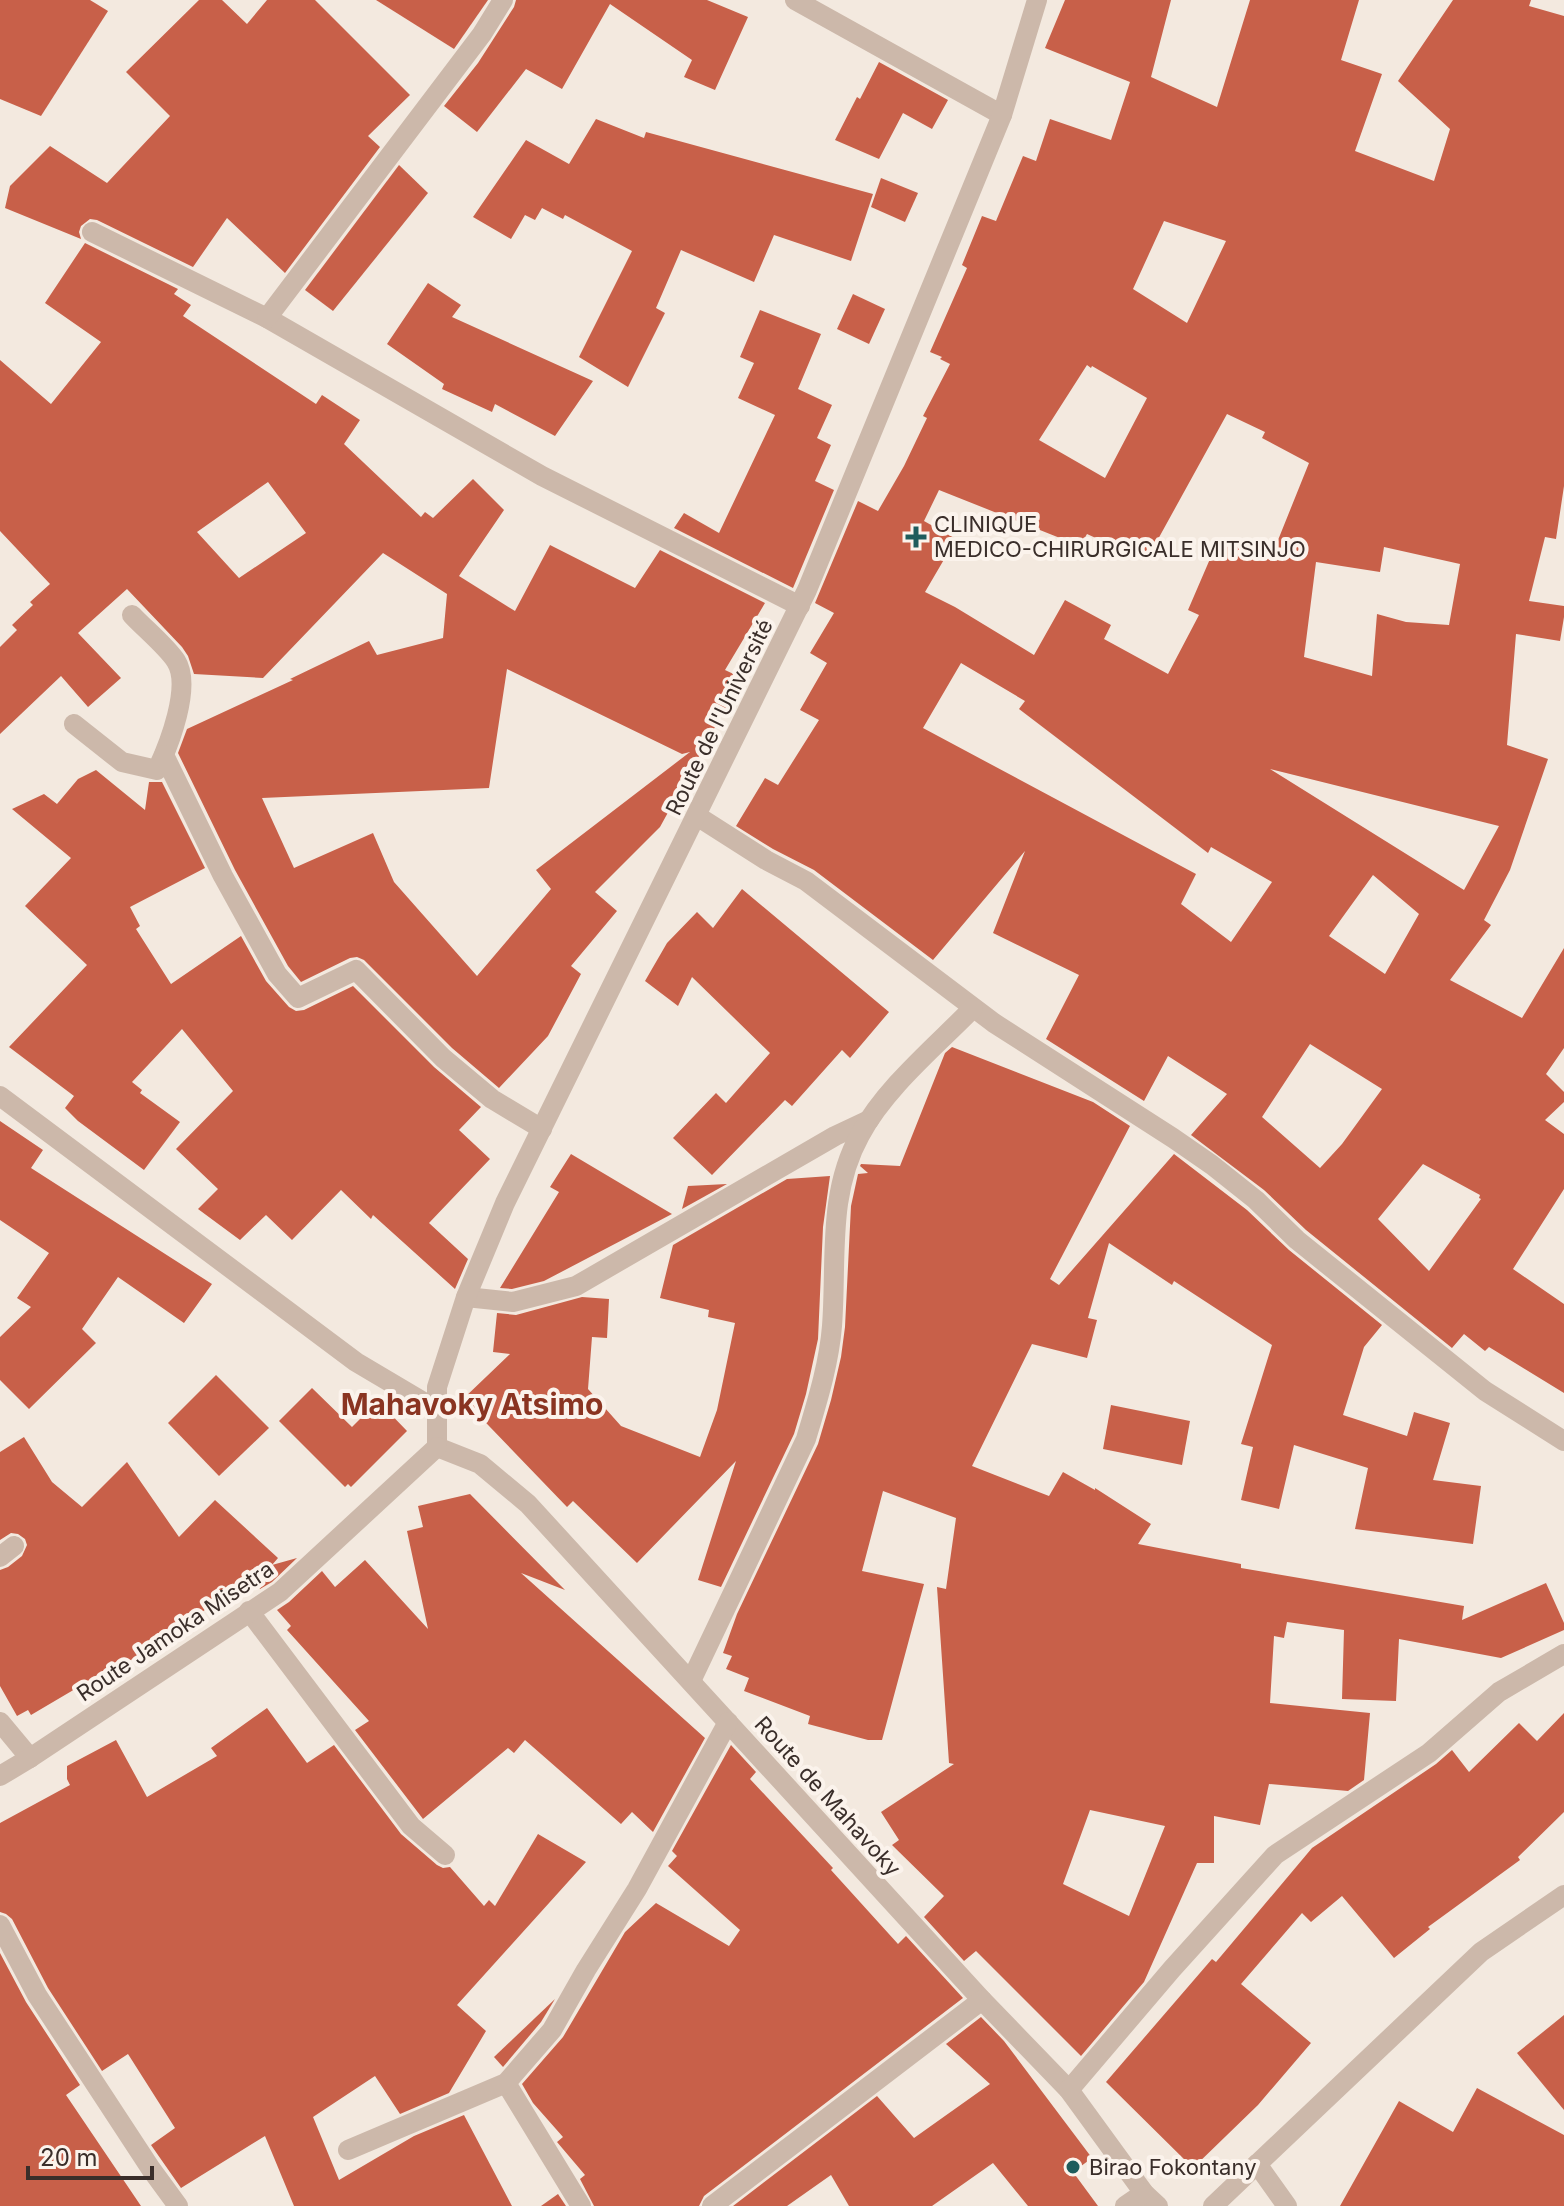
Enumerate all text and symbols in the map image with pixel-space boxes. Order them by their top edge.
place label: CLINIQUE MEDICO-CHIRURGICALE MITSINJO [934,511,1306,562]
marker: CLINIQUE MEDICO-CHIRURGICALE MITSINJO [905,526,927,548]
street label: Route de l'Université [660,615,778,819]
district label: Mahavoky Atsimo [341,1386,603,1422]
street label: Route Jamoka Misetra [72,1555,278,1707]
street label: Route de Mahavoky [750,1711,906,1881]
scale bar [28,2130,152,2180]
text: 20 m [40,2143,98,2172]
place label: Birao Fokontany [1089,2154,1257,2180]
marker: Birao Fokontany [1064,2158,1082,2176]

